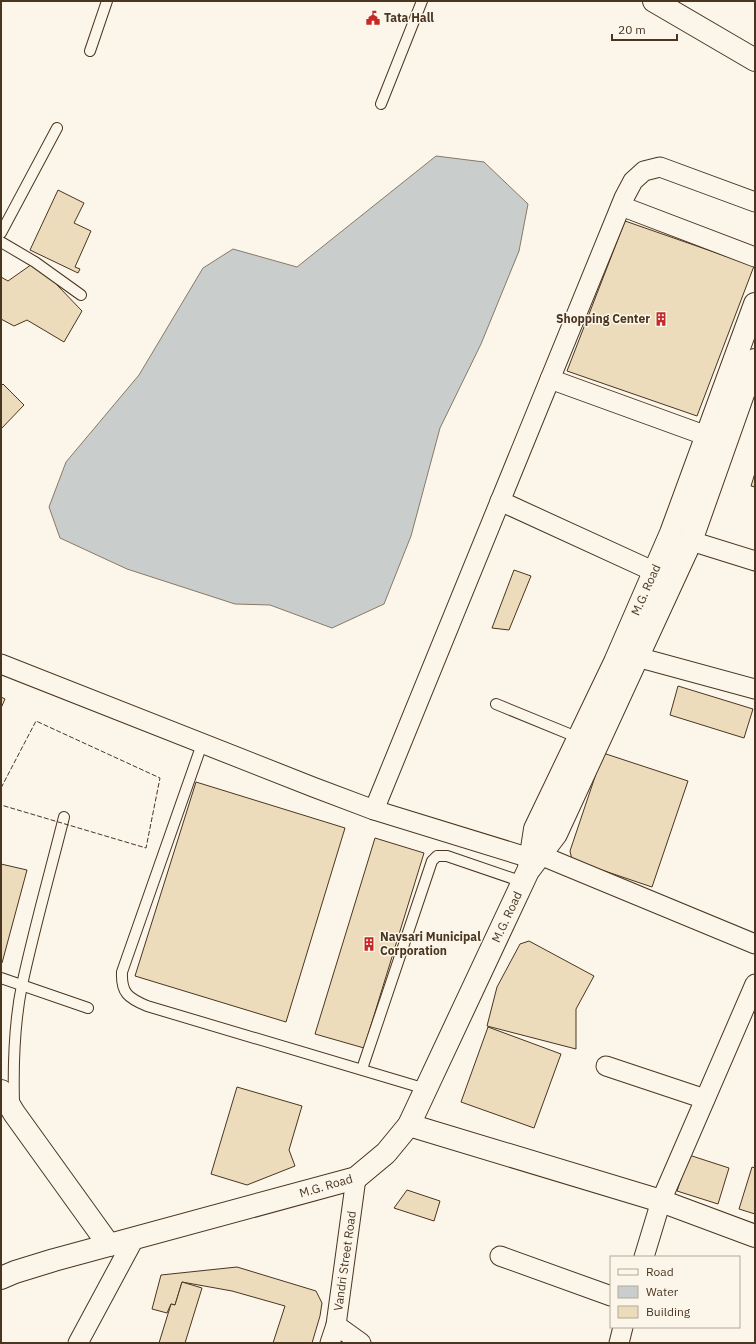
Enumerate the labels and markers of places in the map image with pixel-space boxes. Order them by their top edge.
public building icon: Tata Hall [365,10,381,26]
place label: Tata Hall [384,10,434,25]
place label: Shopping Center [556,311,650,326]
building icon: Shopping Center [653,311,669,327]
place label: Navsari Municipal Corporation [380,929,481,958]
building icon: Navsari Municipal Corporation [361,936,377,952]

